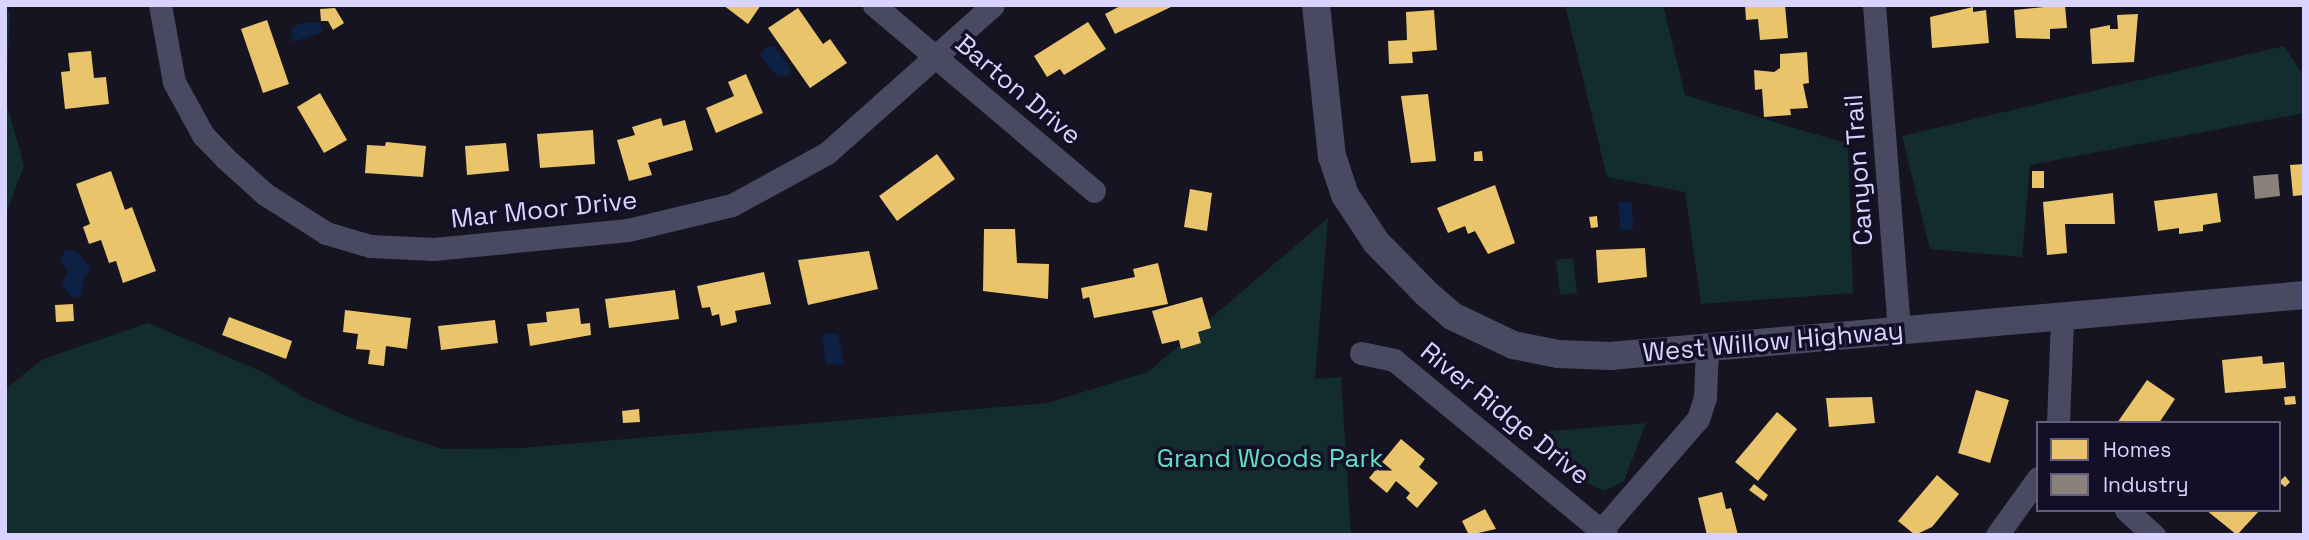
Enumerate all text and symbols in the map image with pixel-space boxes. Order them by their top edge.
street label: Barton Drive [949,28,1087,152]
street label: Canyon Trail [1838,93,1880,247]
street label: Mar Moor Drive [449,185,639,235]
street label: West Willow Highway [1641,315,1905,369]
street label: River Ridge Drive [1414,336,1596,492]
legend [2036,421,2281,512]
text: Homes [2103,436,2171,463]
park label: Grand Woods Park [1157,443,1383,475]
text: Industry [2103,471,2189,498]

